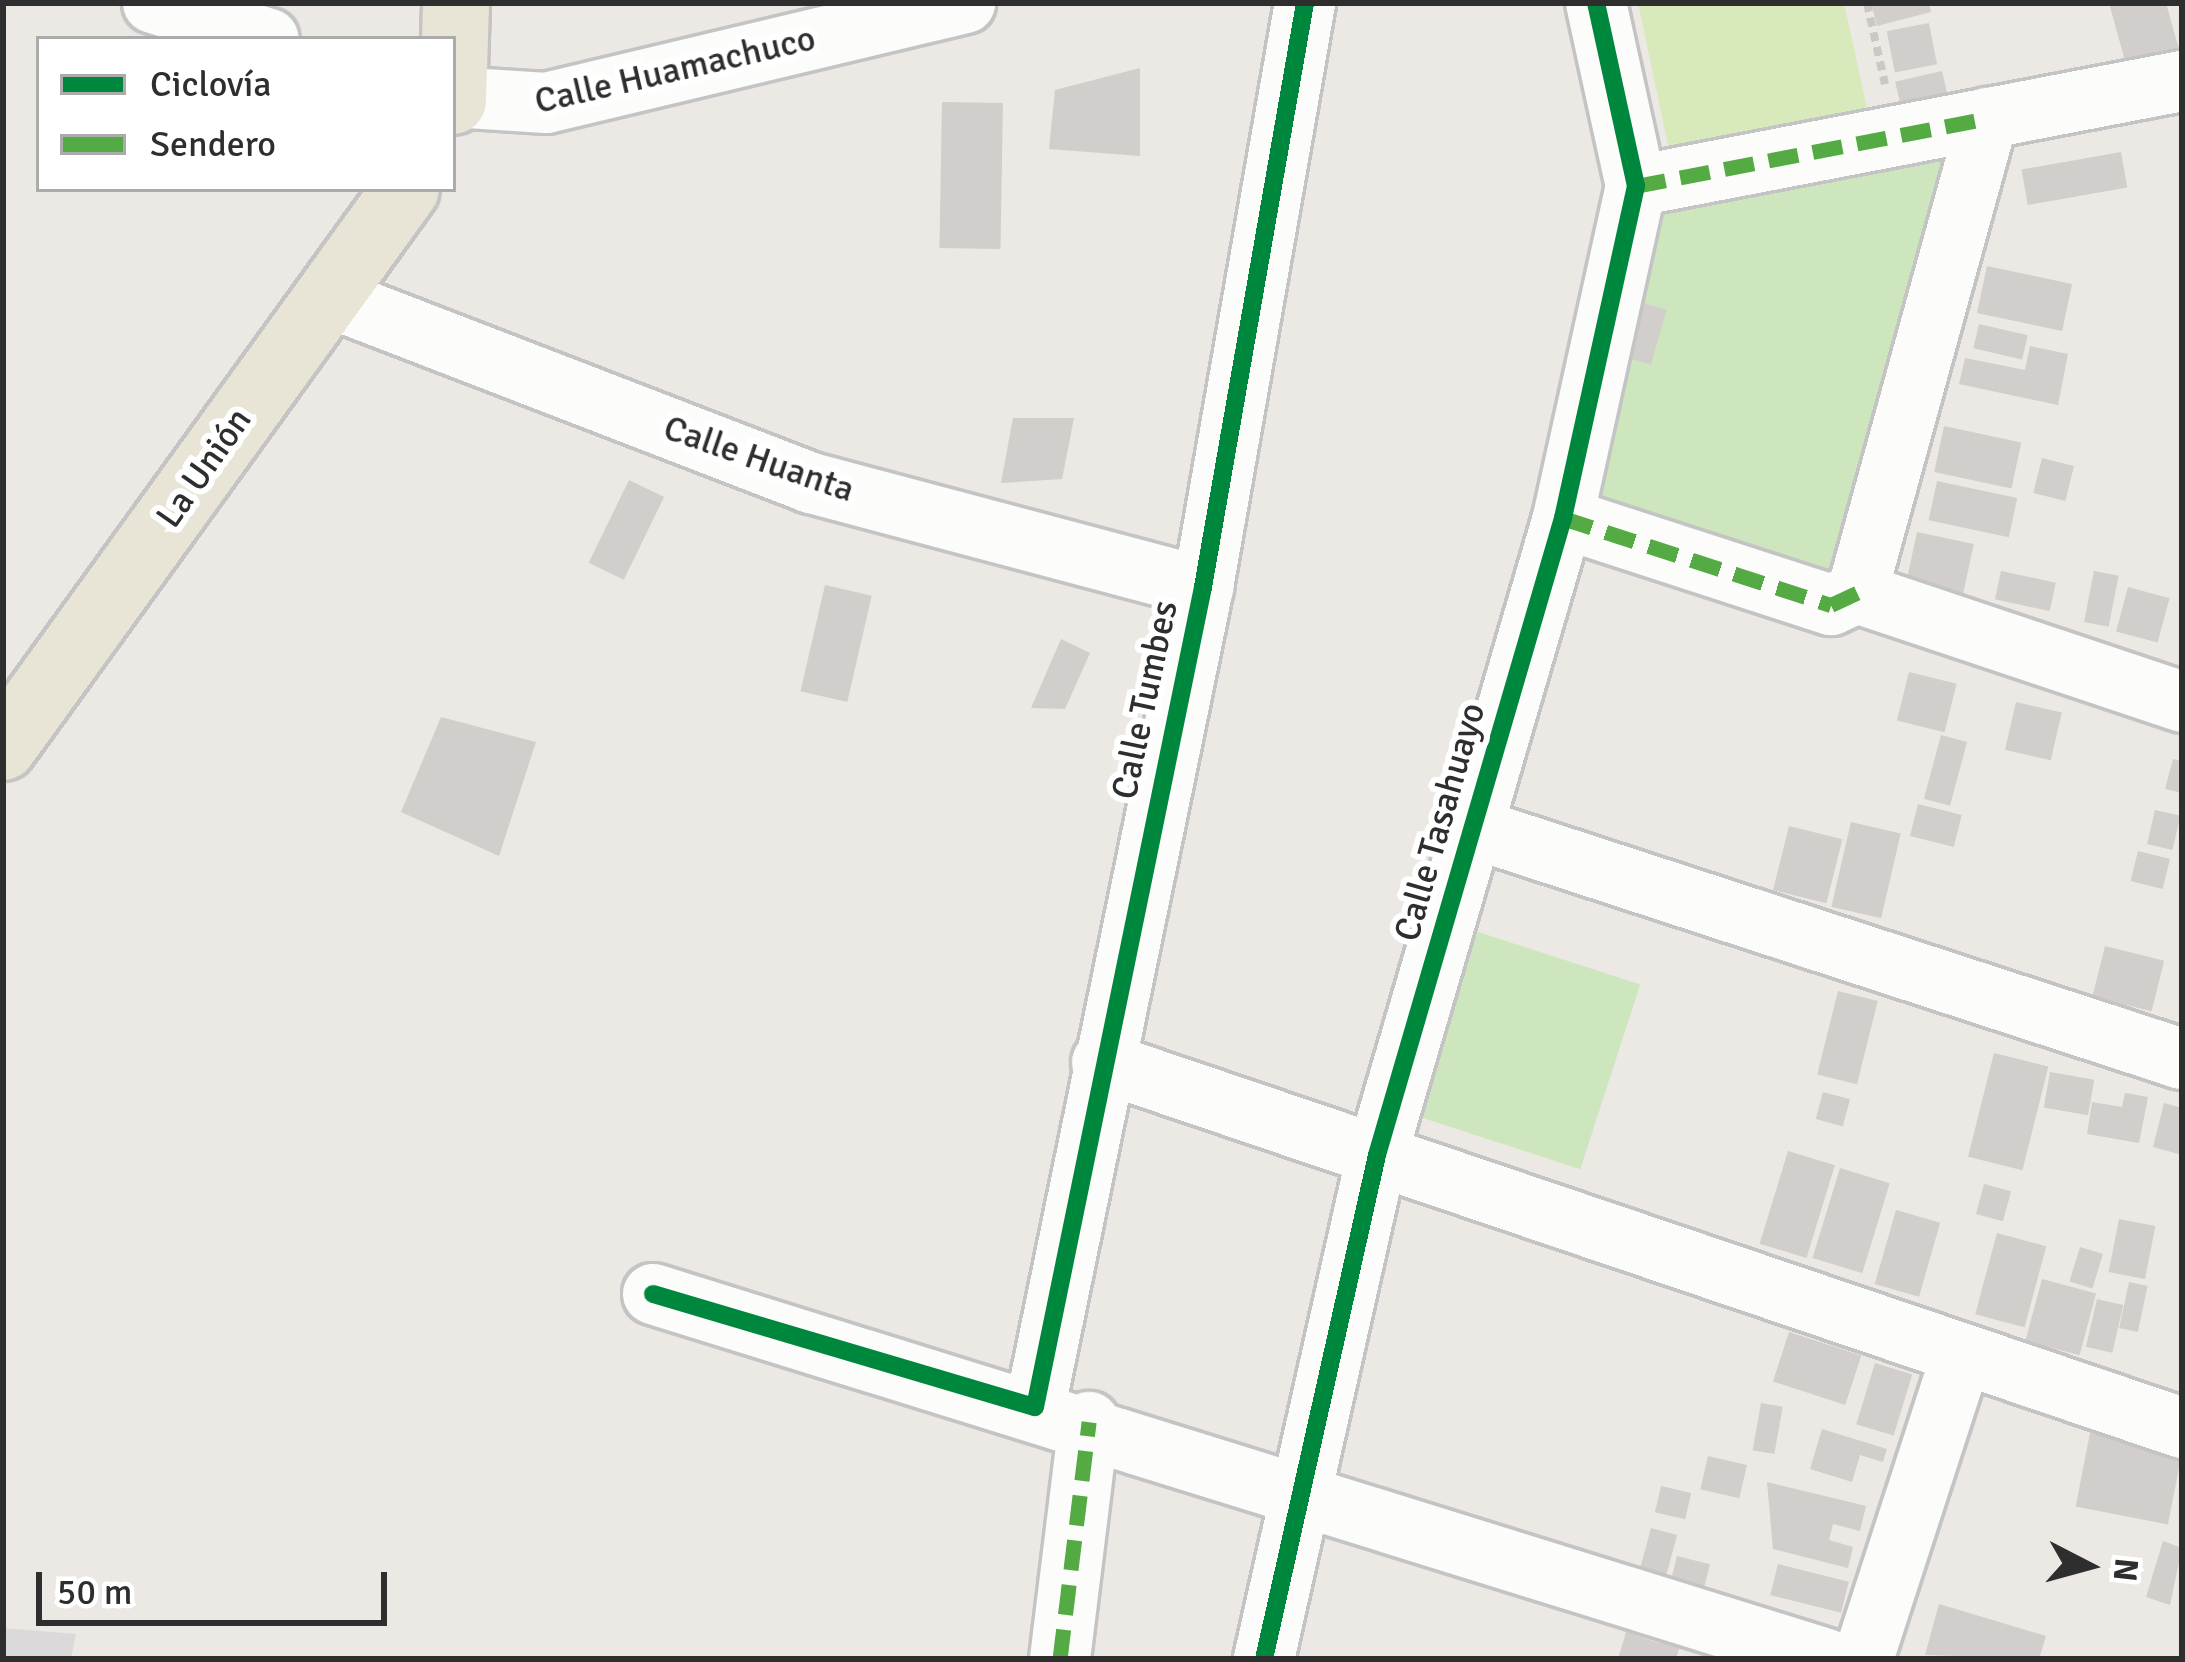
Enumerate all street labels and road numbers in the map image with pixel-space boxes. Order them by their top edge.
street label: Calle Huamachuco [530,17,820,123]
street label: La Unión [147,400,261,536]
street label: Calle Huanta [658,406,860,512]
street label: Calle Tumbes [1103,597,1187,803]
street label: Calle Tasahuayo [1385,698,1495,946]

